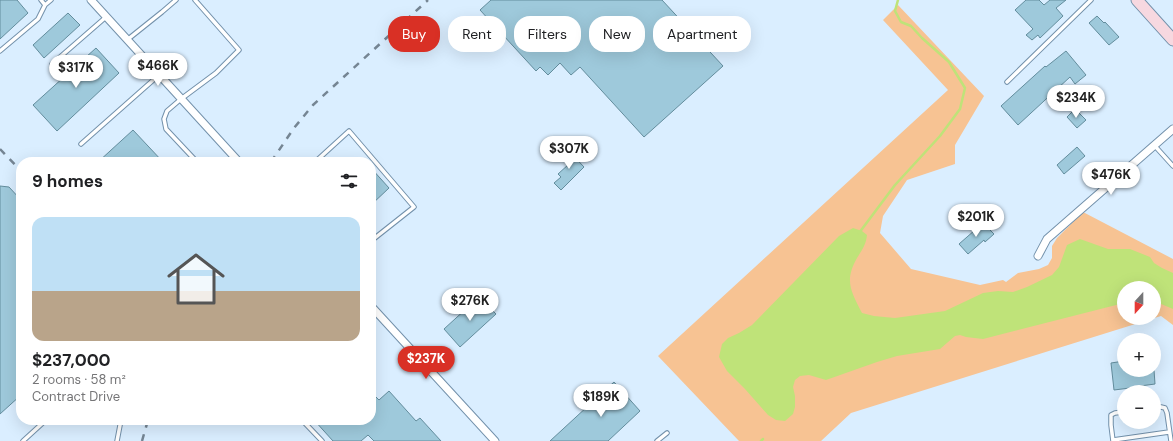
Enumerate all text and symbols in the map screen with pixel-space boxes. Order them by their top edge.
chip: Buy [388,16,440,52]
chip: Rent [448,16,506,52]
chip: Filters [514,16,581,52]
chip: New [589,16,645,52]
chip: Apartment [653,16,751,52]
pin: $466K [130,53,186,87]
pin: $317K [48,55,104,89]
text: $466K [137,57,179,74]
text: $317K [58,59,94,76]
pin: $234K [1048,85,1104,119]
text: $234K [1056,89,1096,106]
pin: $307K [541,136,597,170]
text: $307K [549,140,589,157]
pin: $476K [1083,162,1139,196]
text: $476K [1091,166,1131,183]
text: 9 homes [32,170,103,192]
icon: filters [338,170,360,192]
pin: $201K [948,204,1004,238]
text: $201K [957,208,995,225]
icon: home [160,243,232,315]
north arrow [1117,281,1161,325]
map controls [1117,281,1161,429]
pin: $276K [442,288,498,322]
text: $276K [451,292,489,309]
button: + [1117,333,1161,377]
pin: $237K [398,346,454,380]
text: $237,000 [32,349,111,371]
text: $237K [407,350,445,367]
text: 2 rooms · 58 m² [32,371,126,388]
pin: $189K [573,384,629,418]
button: − [1117,385,1161,429]
text: Contract Drive [32,388,120,405]
text: $189K [582,388,620,405]

